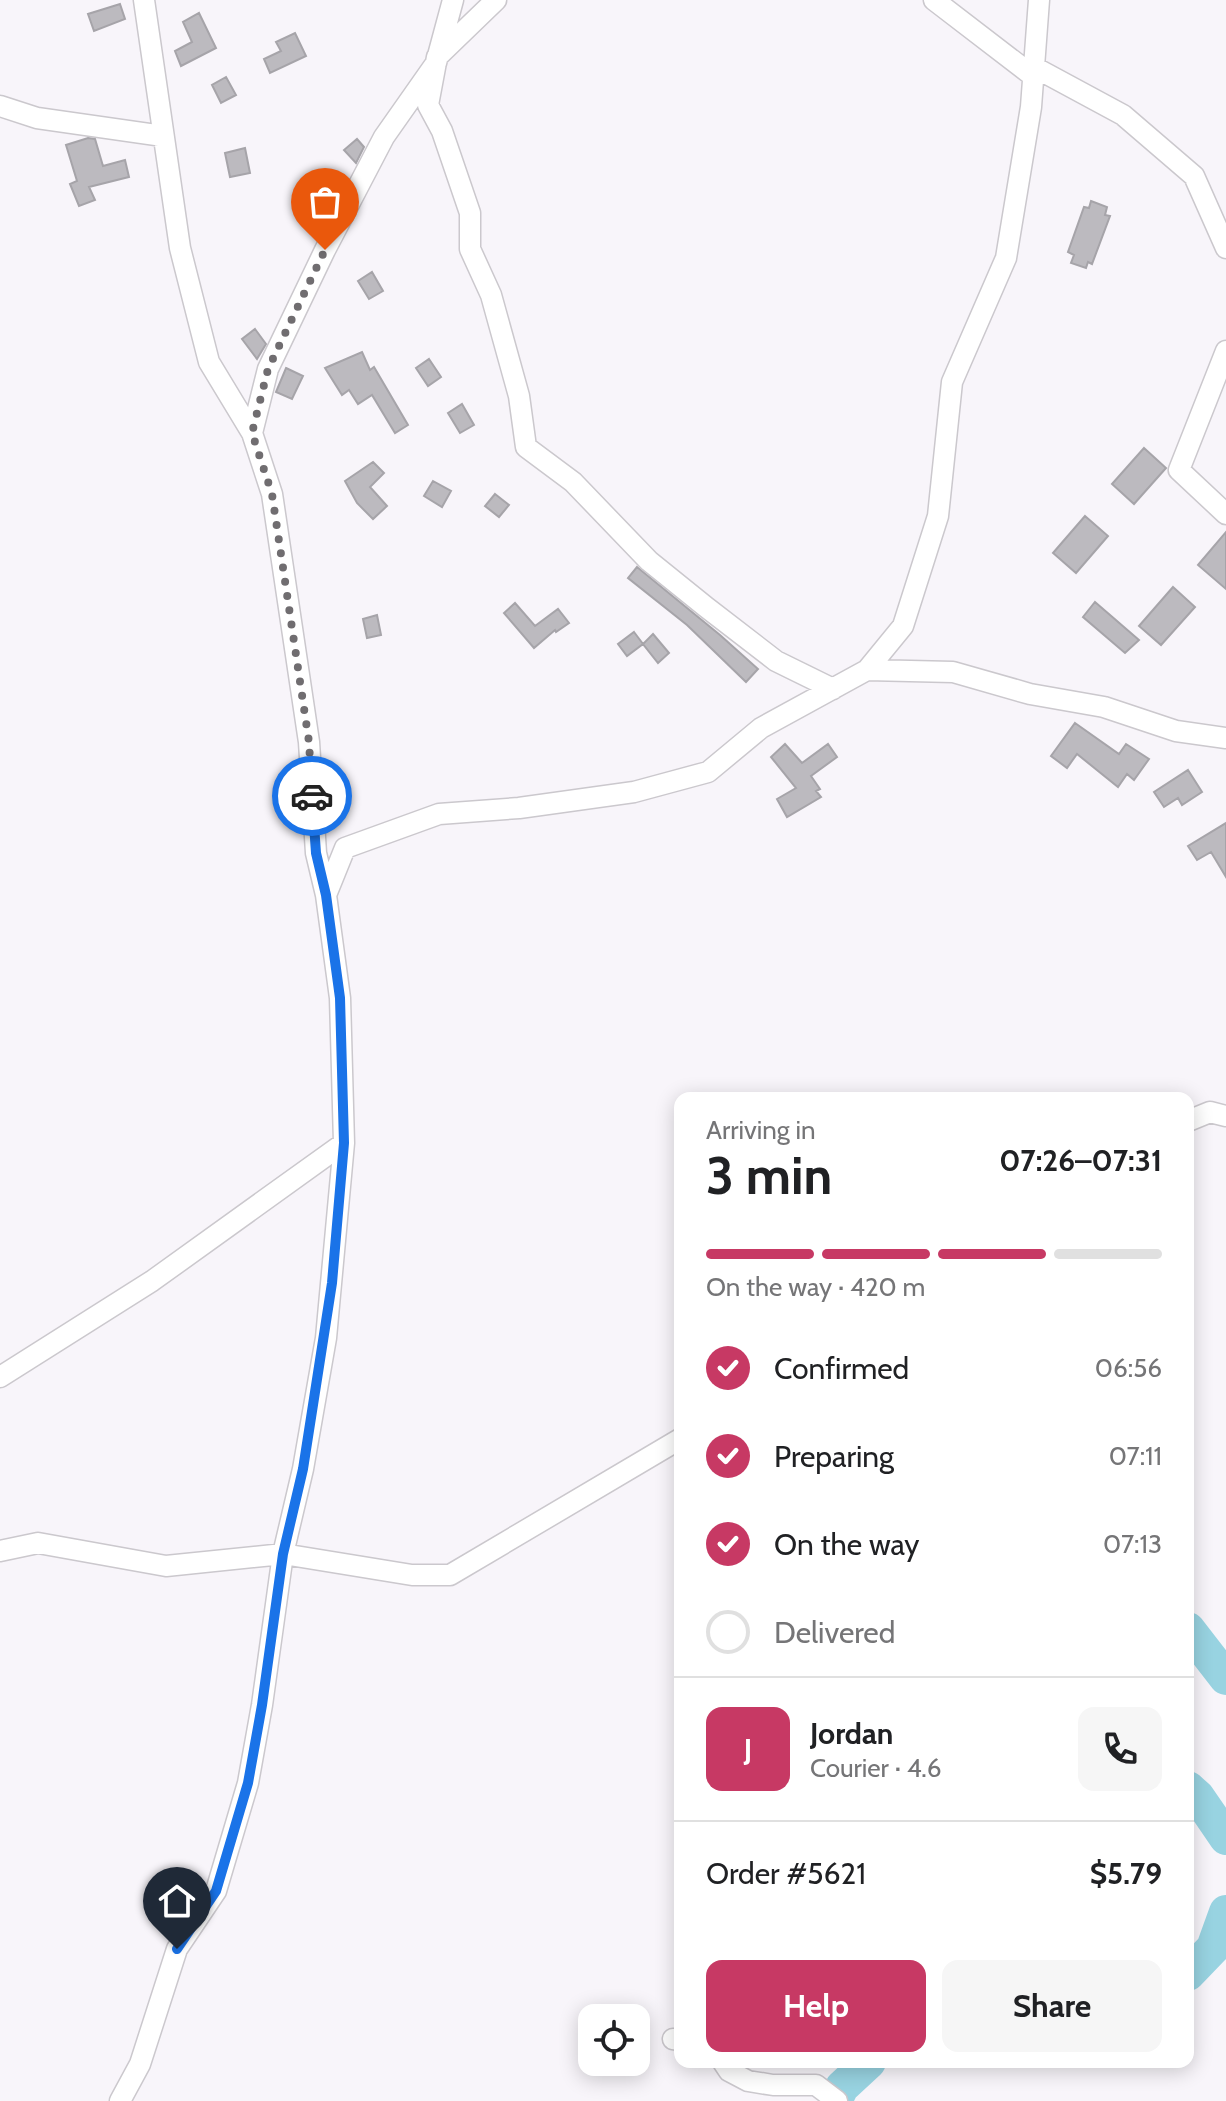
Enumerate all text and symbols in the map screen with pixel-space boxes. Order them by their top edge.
pin [291,168,359,250]
icon: bag [303,180,347,224]
courier [272,756,352,836]
icon: car [290,774,334,818]
text: Arriving in [706,1114,816,1146]
text: 07:26–07:31 [999,1142,1162,1179]
text: 3 min [706,1144,832,1207]
text: On the way · 420 m [706,1271,925,1303]
icon: check [706,1346,750,1390]
text: Confirmed [774,1350,909,1387]
text: 06:56 [1095,1352,1162,1384]
icon: check [706,1434,750,1478]
text: Preparing [774,1438,894,1475]
text: 07:11 [1109,1440,1162,1472]
icon: check [706,1522,750,1566]
text: On the way [774,1526,919,1563]
text: 07:13 [1103,1528,1162,1560]
text: Delivered [774,1614,895,1651]
button: phone [1078,1707,1162,1791]
text: Jordan [810,1715,893,1752]
text: J [744,1731,752,1768]
text: Courier · 4.6 [810,1752,942,1784]
text: Order #5621 [706,1855,866,1892]
text: $5.79 [1090,1855,1162,1892]
pin [143,1867,211,1949]
icon: home [155,1879,199,1923]
button: Help [706,1960,926,2052]
button: Share [942,1960,1162,2052]
map controls [578,2004,650,2076]
button: locate [578,2004,650,2076]

